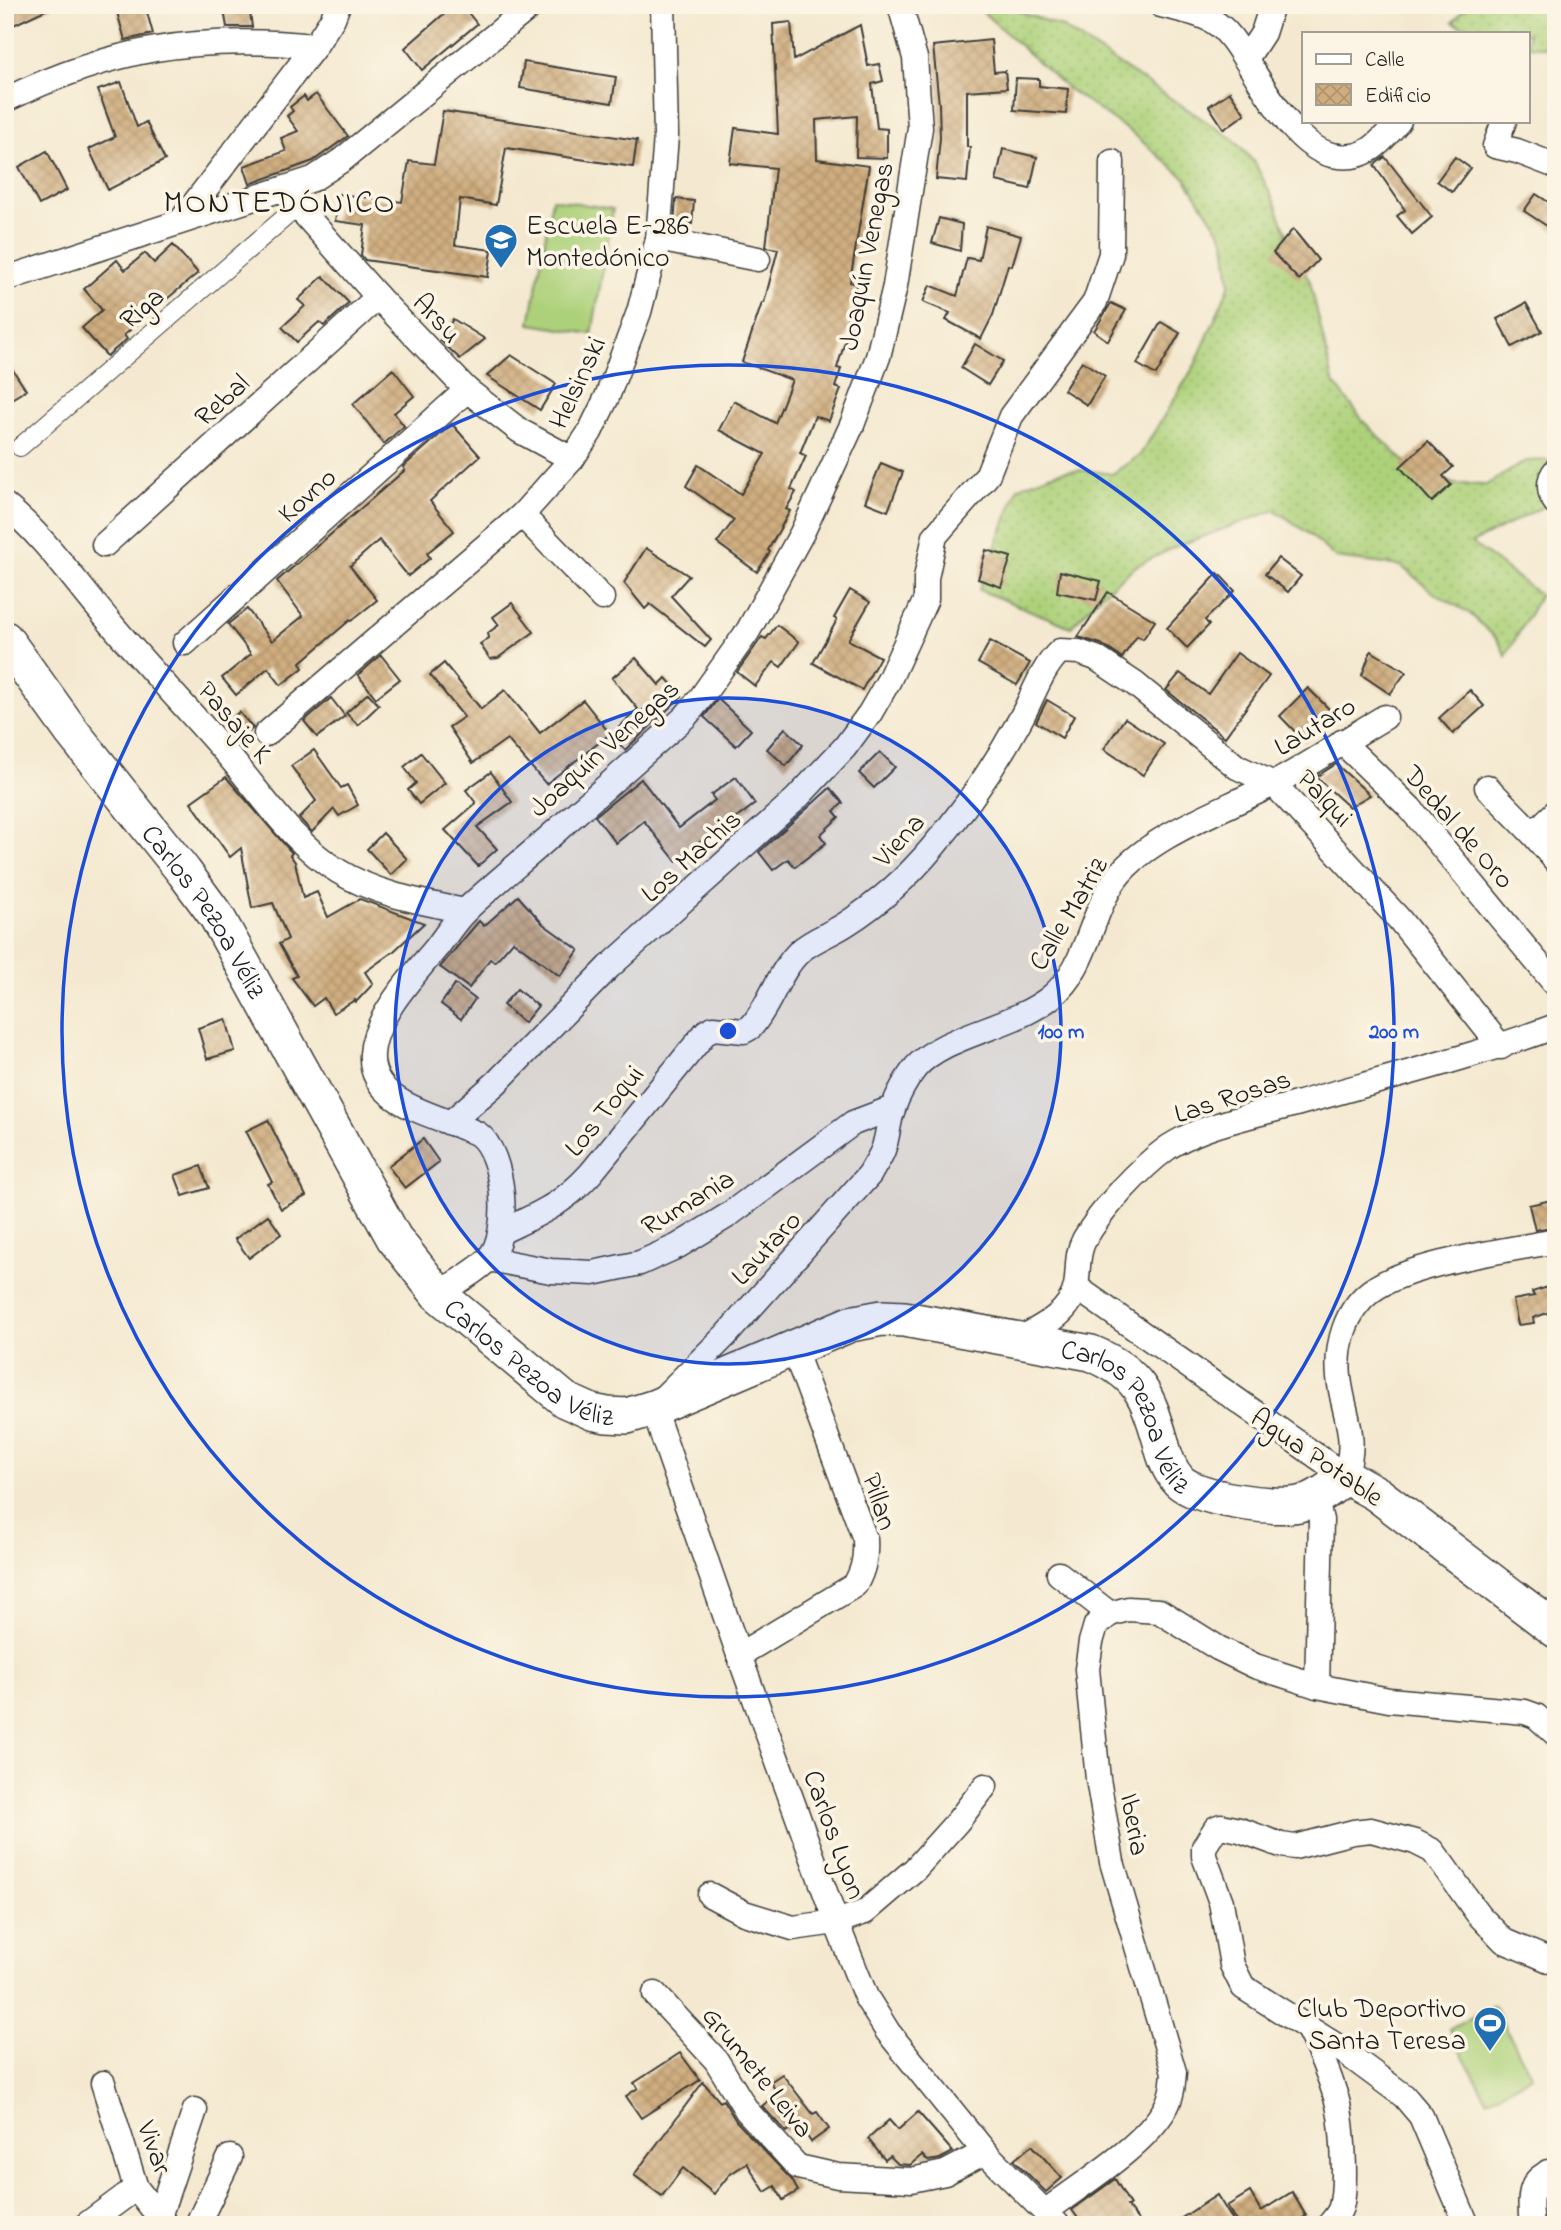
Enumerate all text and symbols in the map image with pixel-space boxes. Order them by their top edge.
legend [1302,32,1530,122]
text: Calle [1365,46,1405,76]
text: Edificio [1365,82,1431,112]
street label: Joaquín Venegas [830,159,907,354]
district label: MONTEDÓNICO [163,181,397,228]
place label: Escuela E-286 Montedónico [526,207,689,280]
school or university icon: Escuela E-286 Montedónico [482,221,520,270]
street label: Riga [112,278,175,341]
street label: Arsu [401,285,470,354]
street label: Helsinski [540,330,618,437]
street label: Rebal [186,365,260,438]
street label: Kovno [270,459,347,534]
street label: Joaquín Venegas [521,671,690,829]
street label: Pasaje K [186,673,281,774]
street label: Lautaro [1267,687,1365,769]
street label: Dedal de Oro [1391,757,1523,899]
street label: Palqui [1286,761,1361,838]
street label: Los Machis [633,801,752,914]
street label: Viena [864,805,936,878]
street label: Carlos Pezoa Véliz [130,817,275,1007]
street label: Calle Matriz [1020,850,1120,980]
text: 100 m [1038,1018,1084,1048]
text: 200 m [1368,1018,1419,1048]
centre of rings [716,1019,740,1043]
street label: Los Toqui [556,1057,656,1167]
street label: Las Rosas [1169,1060,1297,1136]
street label: Rumania [634,1160,743,1248]
street label: Lautaro [723,1202,813,1296]
street label: Carlos Pezoa Véliz [434,1290,615,1439]
street label: Carlos Pezoa Véliz [1057,1331,1197,1507]
street label: Agua Potable [1241,1399,1391,1519]
street label: Pillan [849,1468,906,1536]
street label: Carlos Lyon [790,1765,875,1906]
street label: Iberia [1107,1790,1158,1859]
place label: Club Deportivo Santa Teresa [1297,1990,1466,2063]
street label: Grumete Leiva [690,1998,822,2148]
sports icon: Club Deportivo Santa Teresa [1471,2004,1509,2053]
street label: Vivar [124,2115,181,2181]

